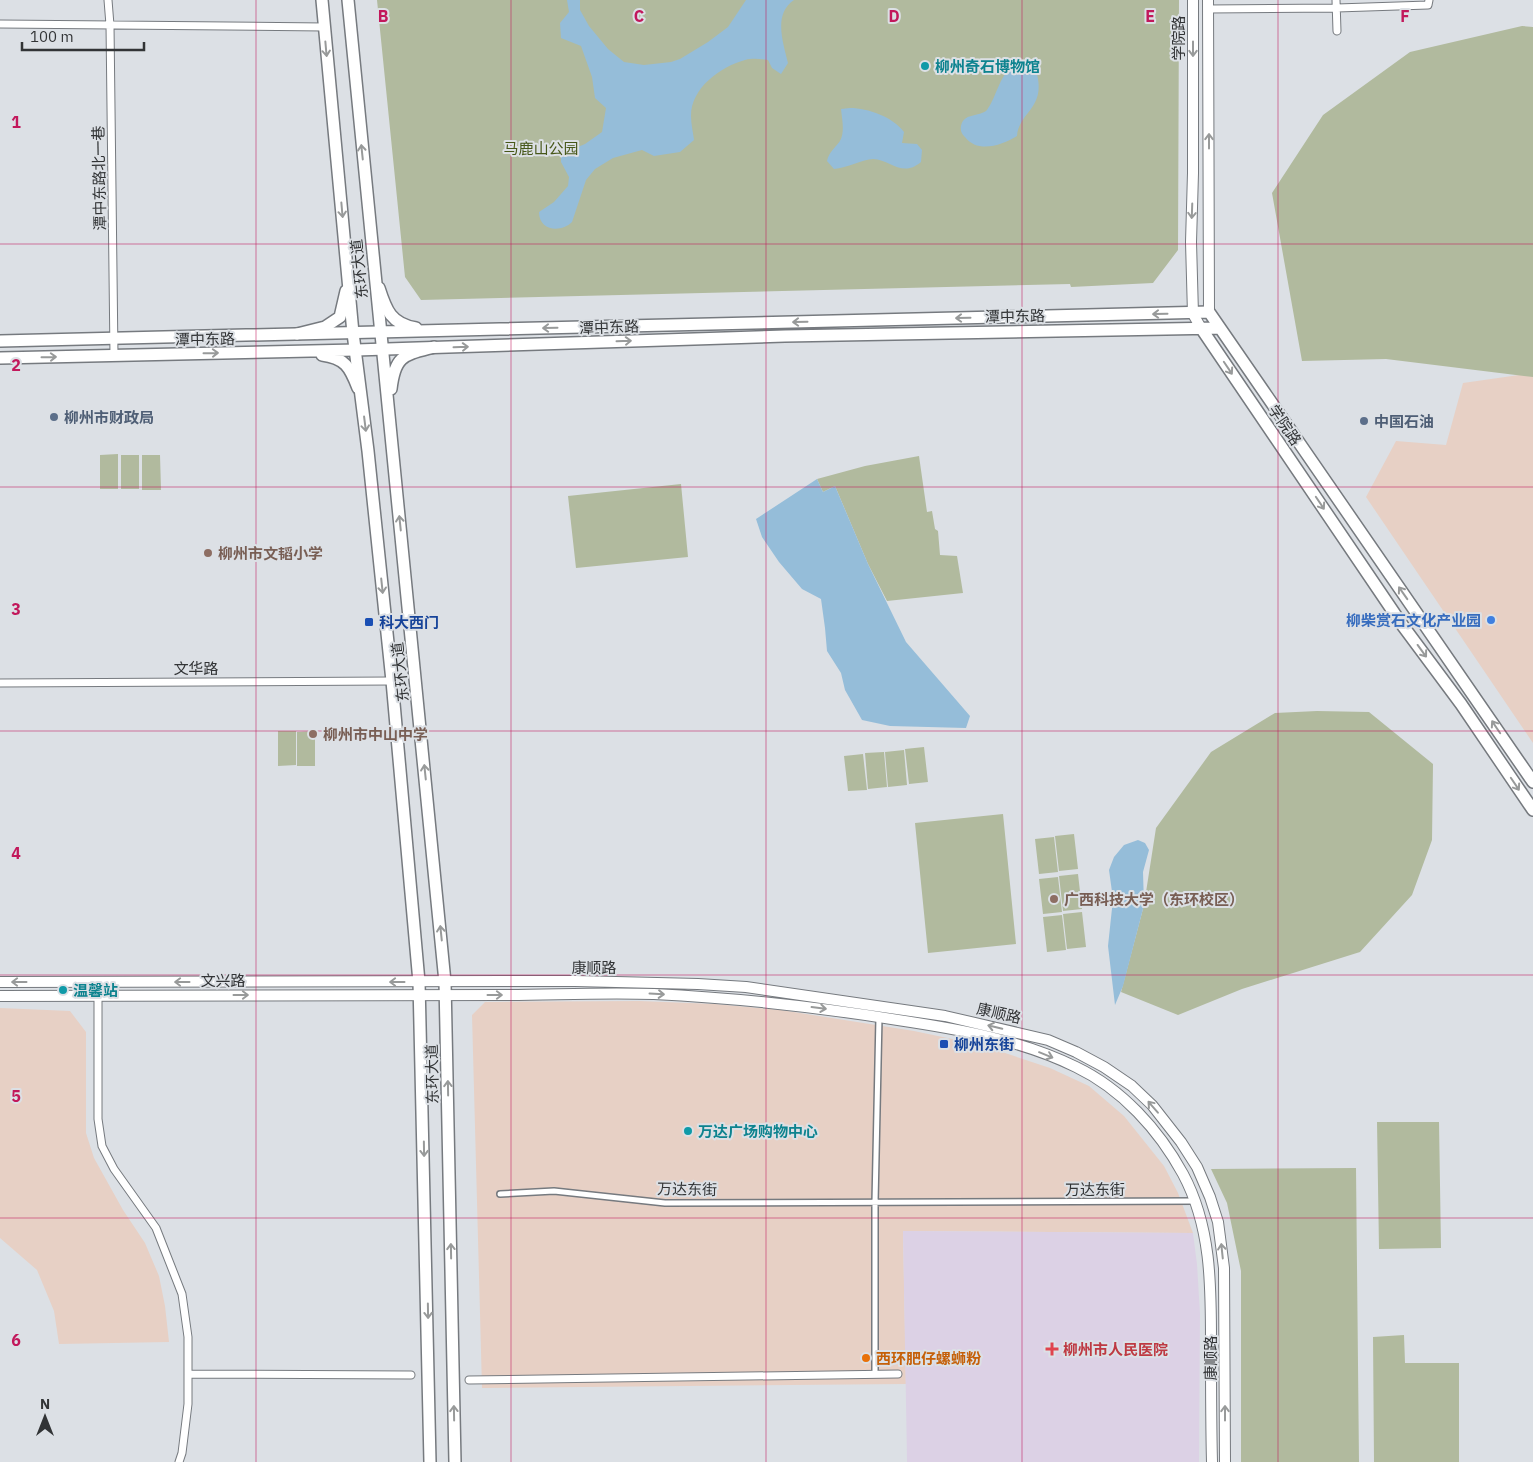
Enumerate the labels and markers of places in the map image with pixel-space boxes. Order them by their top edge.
place label: 柳州奇石博物馆 [935,57,1040,76]
marker: 柳州奇石博物馆 [919,60,931,72]
place label: 柳州市财政局 [64,408,154,427]
marker: 柳州市财政局 [48,411,60,423]
place label: 中国石油 [1374,412,1434,431]
marker: 中国石油 [1358,415,1370,427]
place label: 柳州市文韬小学 [218,544,323,563]
marker: 柳州市文韬小学 [202,547,214,559]
place label: 柳柴赏石文化产业园 [1346,611,1481,630]
place label: 科大西门 [379,613,439,632]
marker: 柳柴赏石文化产业园 [1485,614,1497,626]
marker: 科大西门 [363,616,375,628]
place label: 柳州市中山中学 [323,725,428,744]
marker: 柳州市中山中学 [307,728,319,740]
place label: 广西科技大学（东环校区） [1064,890,1244,909]
marker: 广西科技大学（东环校区） [1048,893,1060,905]
place label: 温馨站 [73,981,118,1000]
marker: 温馨站 [57,984,69,996]
place label: 柳州东街 [954,1035,1014,1054]
marker: 柳州东街 [938,1038,950,1050]
place label: 万达广场购物中心 [698,1122,818,1141]
marker: 万达广场购物中心 [682,1125,694,1137]
place label: 柳州市人民医院 [1063,1340,1168,1359]
marker: 柳州市人民医院 [1045,1342,1059,1356]
place label: 西环肥仔螺蛳粉 [876,1349,982,1368]
marker: 西环肥仔螺蛳粉 [860,1352,872,1364]

